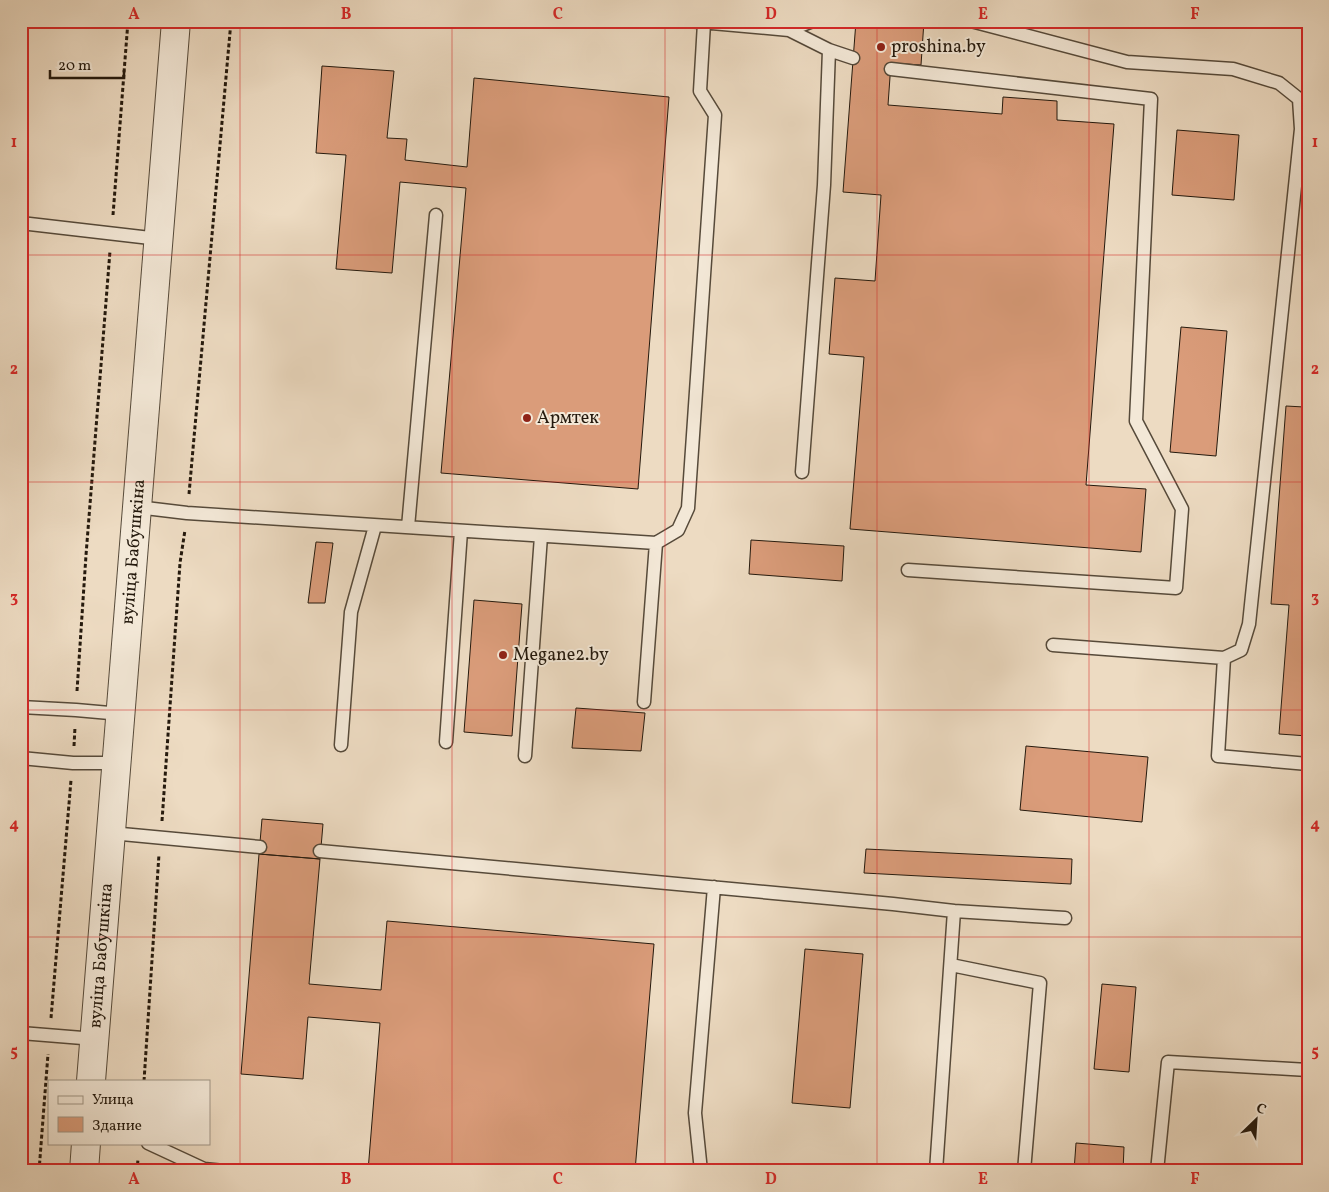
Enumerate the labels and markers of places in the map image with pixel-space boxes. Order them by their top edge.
place label: proshina.by [891,35,986,60]
marker: proshina.by [875,41,887,53]
place label: Армтек [537,406,599,431]
marker: Армтек [521,412,533,424]
place label: Megane2.by [513,643,609,668]
marker: Megane2.by [497,649,509,661]

